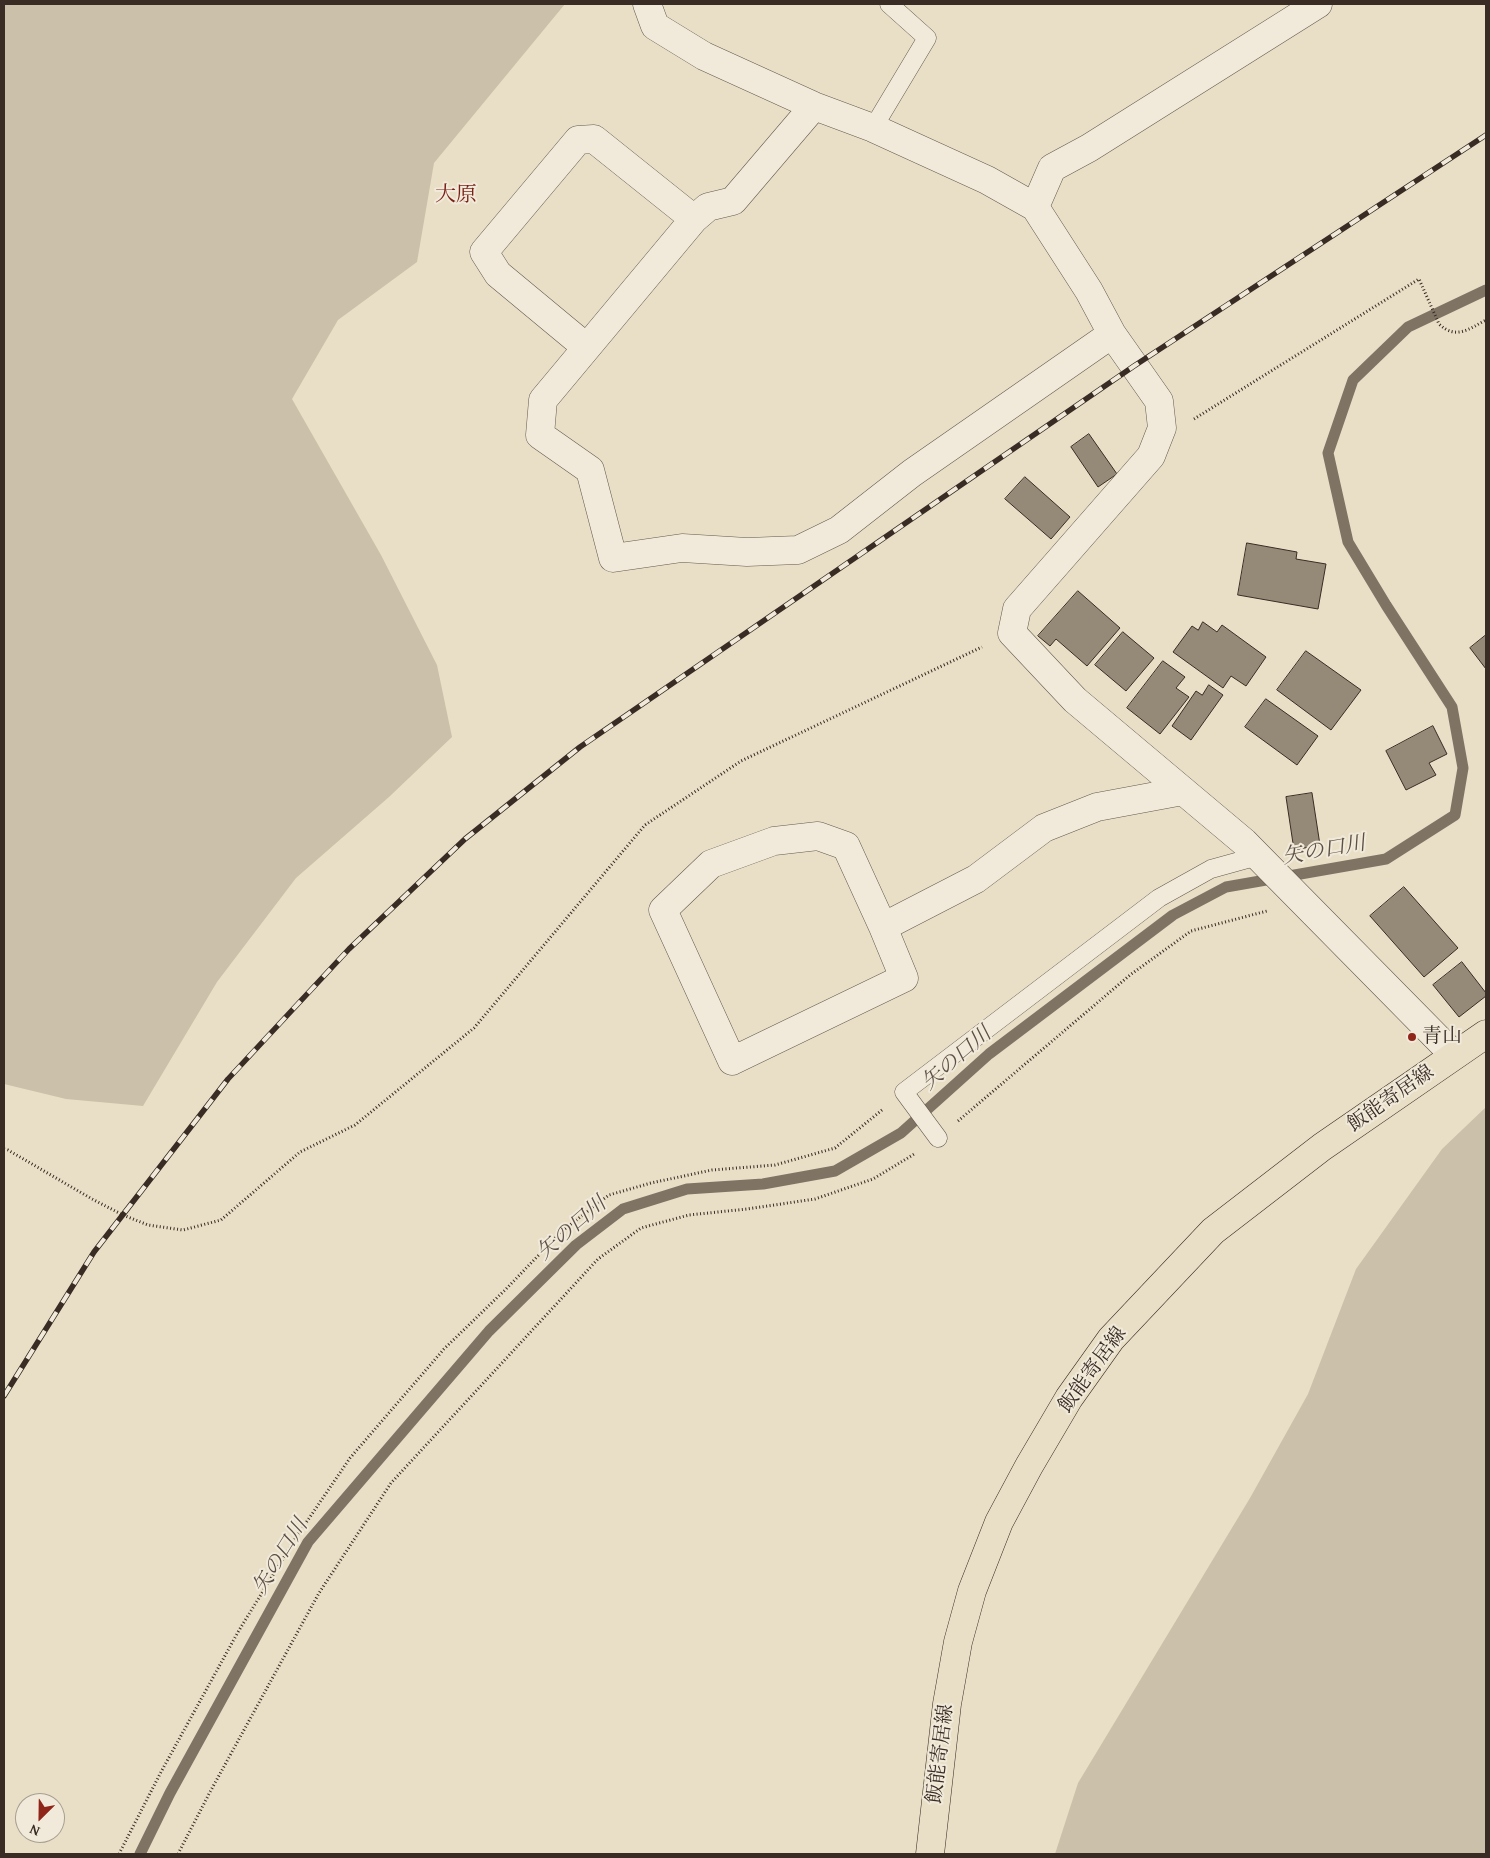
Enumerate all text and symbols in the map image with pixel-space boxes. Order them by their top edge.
district label: 大原 [435,183,477,209]
water label: 矢の口川 [1280,831,1368,871]
water label: 矢の口川 [917,1022,997,1096]
place label: 青山 [1422,1025,1462,1049]
marker: 青山 [1406,1031,1418,1043]
street label: 飯能寄居線 [1343,1060,1439,1138]
water label: 矢の口川 [532,1192,612,1266]
street label: 飯能寄居線 [1054,1322,1132,1418]
water label: 矢の口川 [248,1515,314,1599]
street label: 飯能寄居線 [923,1703,959,1805]
north arrow [15,1793,65,1843]
text: N [26,1820,43,1842]

